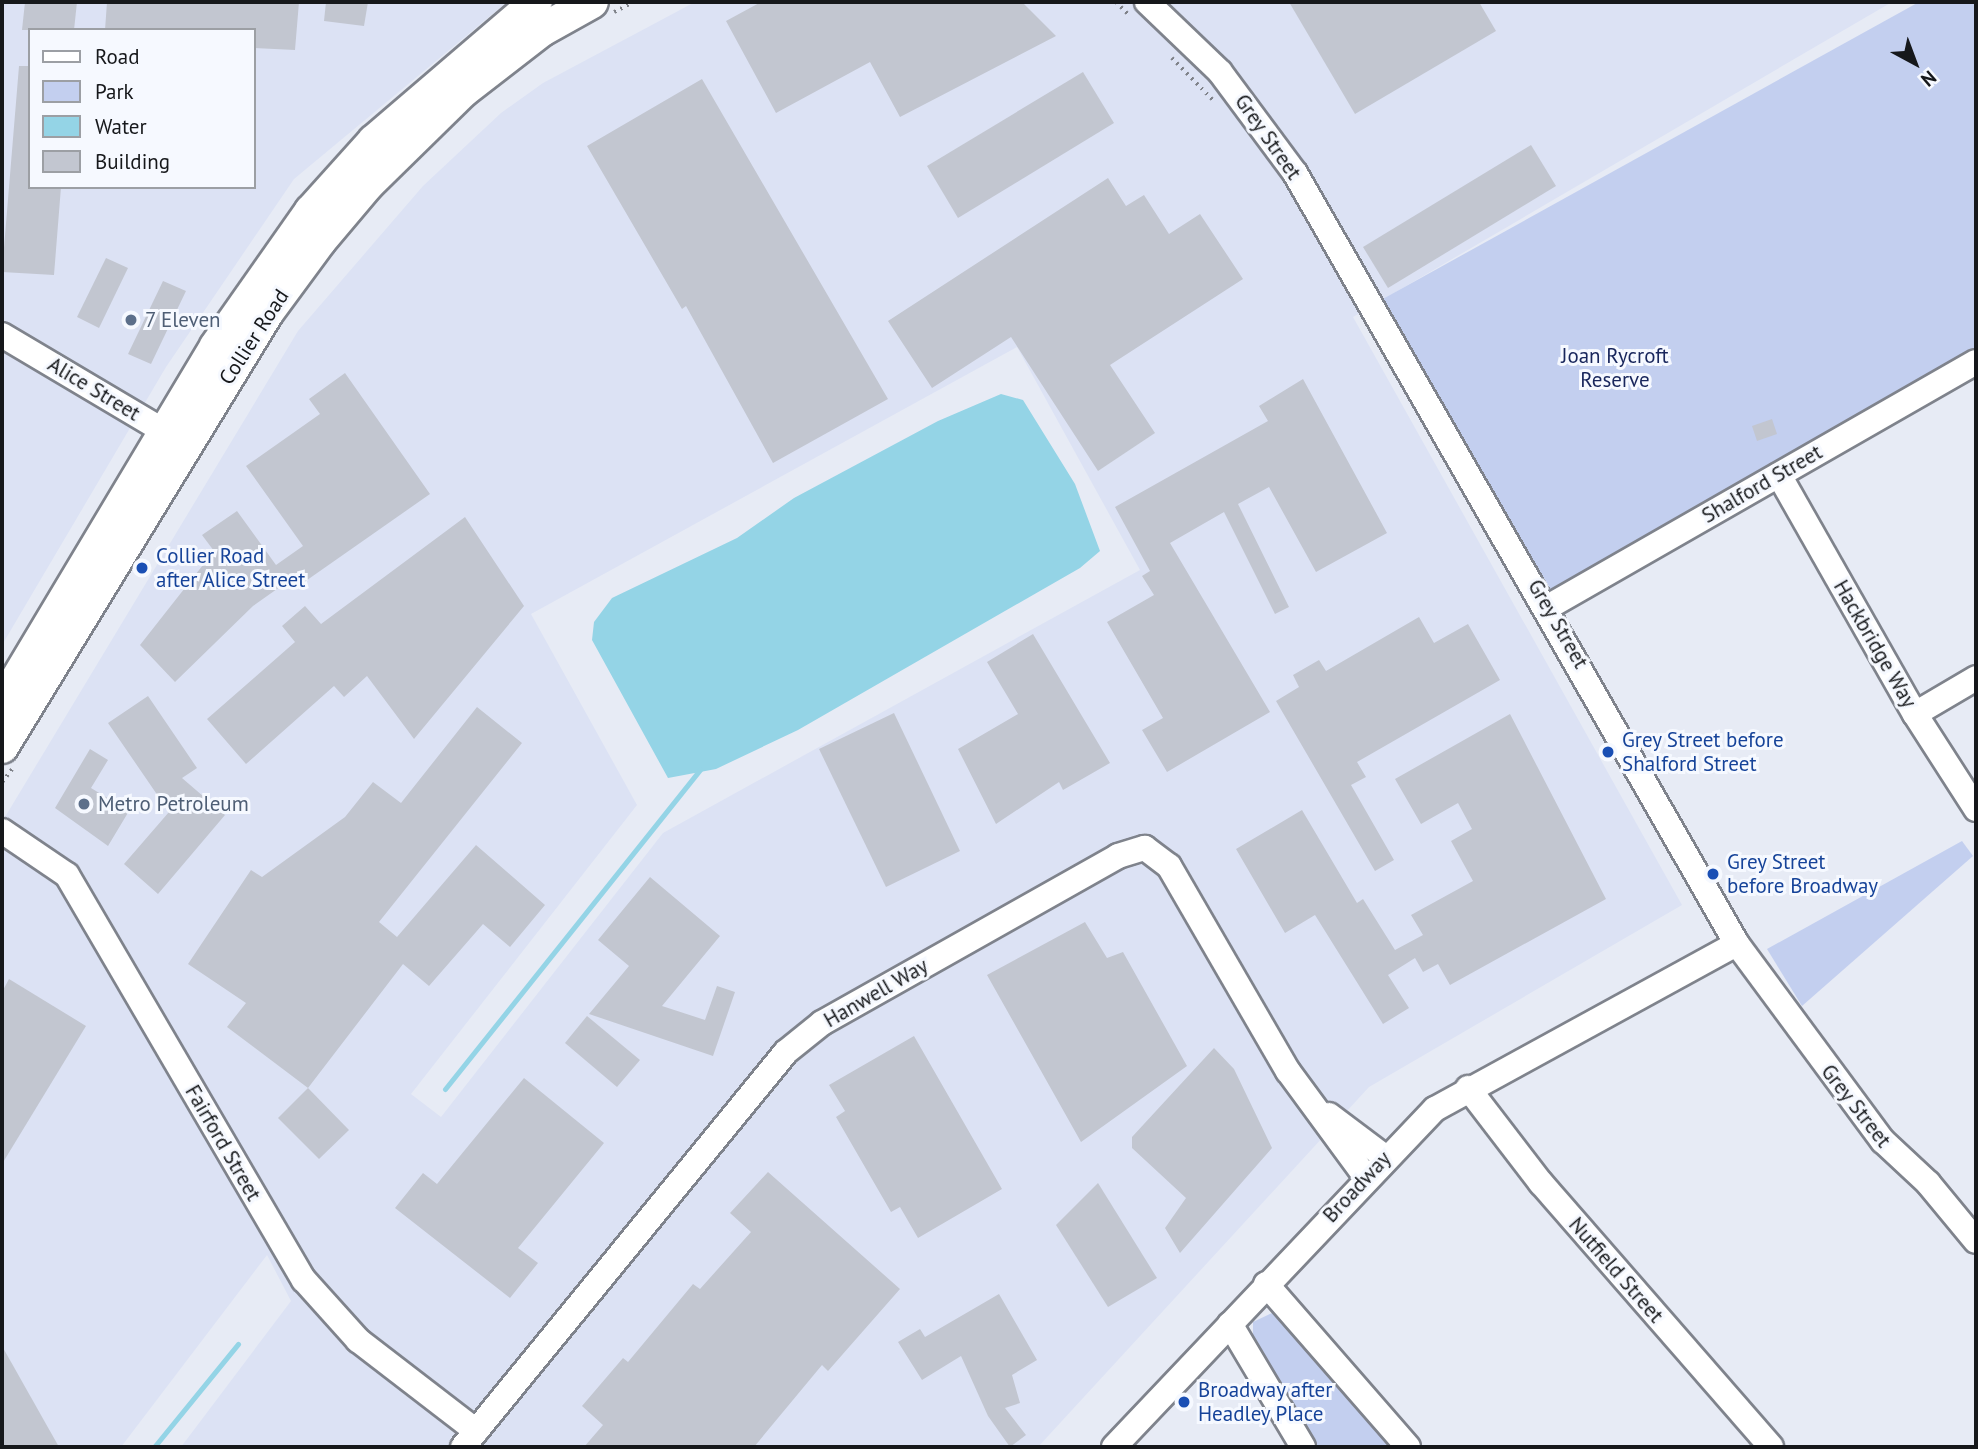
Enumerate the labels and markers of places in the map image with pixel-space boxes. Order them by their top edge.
place label: 7 Eleven [145,307,222,333]
marker: 7 Eleven [123,312,139,328]
place label: Collier Road after Alice Street [156,543,306,593]
marker: Collier Road after Alice Street [134,560,150,576]
place label: Grey Street before Shalford Street [1622,727,1784,777]
marker: Grey Street before Shalford Street [1600,744,1616,760]
place label: Metro Petroleum [98,791,249,817]
marker: Metro Petroleum [76,796,92,812]
place label: Grey Street before Broadway [1727,849,1878,899]
marker: Grey Street before Broadway [1705,866,1721,882]
place label: Broadway after Headley Place [1198,1377,1333,1427]
marker: Broadway after Headley Place [1176,1394,1192,1410]

